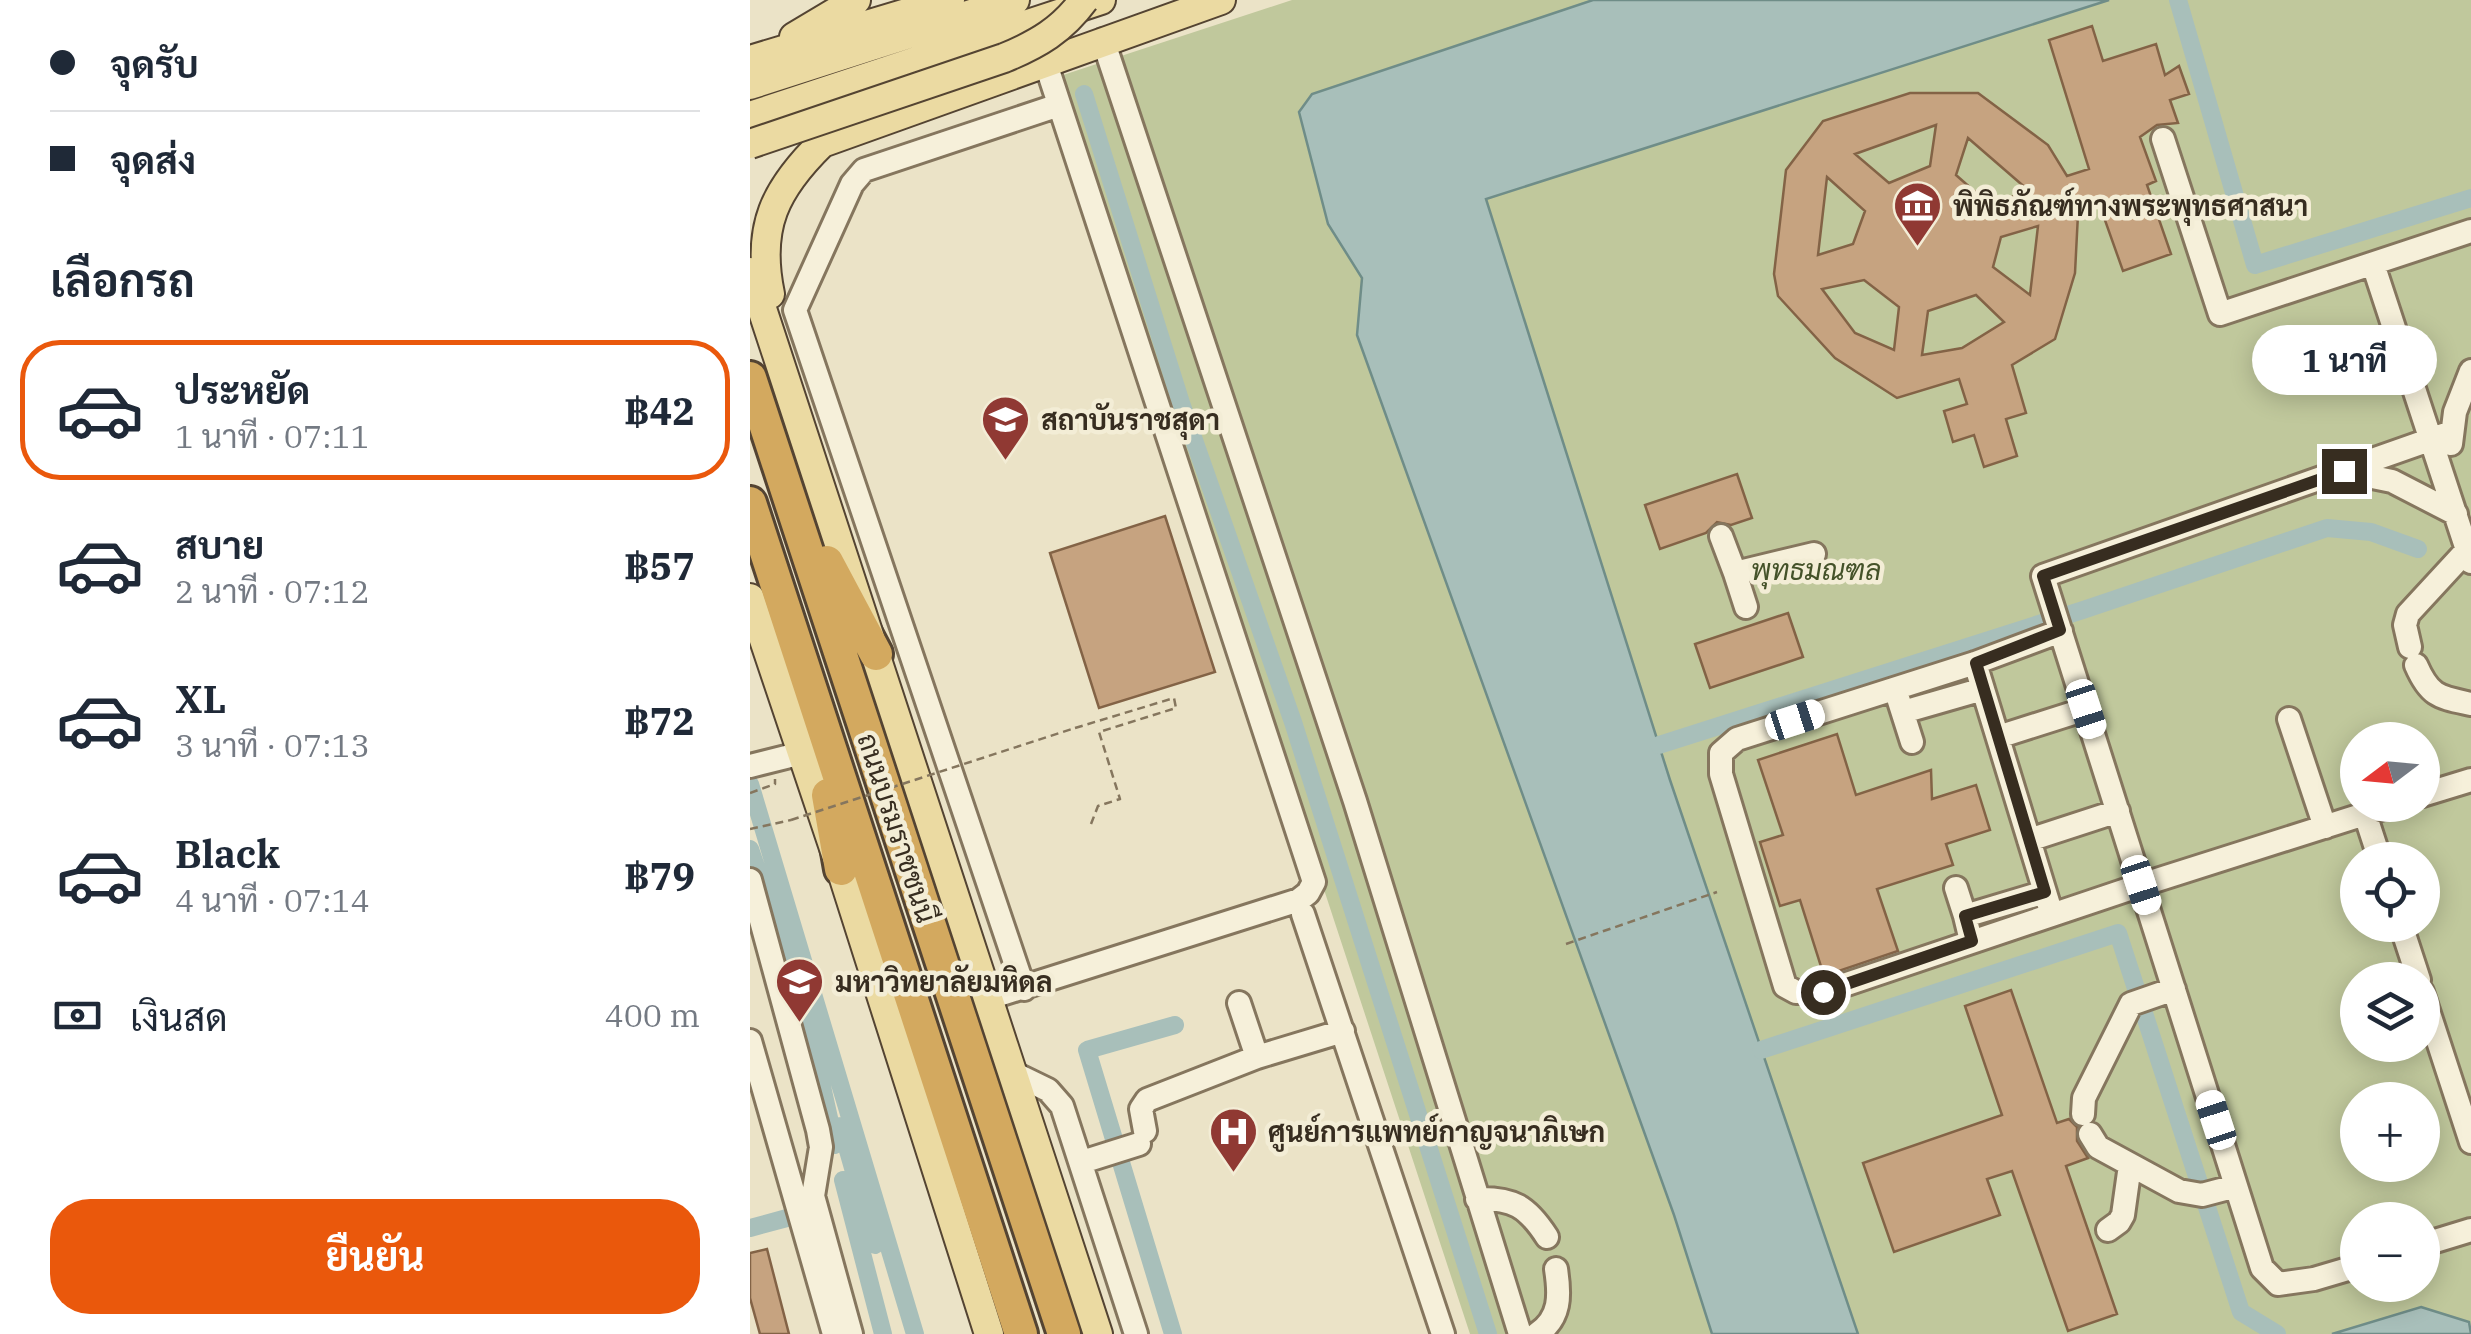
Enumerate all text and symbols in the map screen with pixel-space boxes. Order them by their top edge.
text: จุดรับ [110,39,199,88]
text: จุดส่ง [110,135,196,184]
museum icon: พิพิธภัณฑ์ทางพระพุทธศาสนา [1892,180,1944,248]
place label: พิพิธภัณฑ์ทางพระพุทธศาสนา [1953,187,2308,226]
text: เลือกรถ [50,251,195,309]
callout: 1 นาที [2252,326,2436,396]
text: 1 นาที [2302,339,2387,381]
icon: car [55,365,145,455]
text: ประหยัด [175,365,310,414]
text: ฿42 [624,386,695,435]
school or university icon: สถาบันราชสุดา [980,394,1032,462]
place label: สถาบันราชสุดา [1041,401,1220,440]
text: 1 นาที · 07:11 [175,415,370,457]
route end [2322,449,2367,494]
icon: car [55,520,145,610]
text: สบาย [175,520,264,569]
text: ฿57 [624,541,695,590]
park label: พุทธมณฑล [1751,551,1881,590]
text: 2 นาที · 07:12 [175,570,370,612]
text: XL [175,674,226,723]
icon: car [55,675,145,765]
car [2062,676,2110,742]
text: ฿72 [624,696,695,745]
car [1762,696,1828,744]
north arrow [2340,722,2440,822]
map controls [2340,722,2440,1302]
text: 3 นาที · 07:13 [175,724,370,766]
street label: ถนนบรมราชชนนี [849,728,946,927]
text: Black [175,829,280,878]
icon: car [55,830,145,920]
button: locate [2340,842,2440,942]
text: ฿79 [624,851,695,900]
car [2117,852,2165,918]
text: 4 นาที · 07:14 [175,879,370,921]
school or university icon: มหาวิทยาลัยมหิดล [774,956,826,1024]
button: layers [2340,962,2440,1062]
place label: มหาวิทยาลัยมหิดล [835,963,1053,1000]
route start [1801,970,1846,1015]
icon: cash [50,988,105,1043]
text: เงินสด [130,992,228,1041]
text: 400 m [604,994,700,1036]
button: + [2340,1082,2440,1182]
car [2192,1087,2240,1153]
hospital icon: ศูนย์การแพทย์กาญจนาภิเษก [1207,1106,1259,1174]
place label: ศูนย์การแพทย์กาญจนาภิเษก [1268,1113,1605,1152]
button: ยืนยัน [50,1199,700,1314]
button: − [2340,1202,2440,1302]

